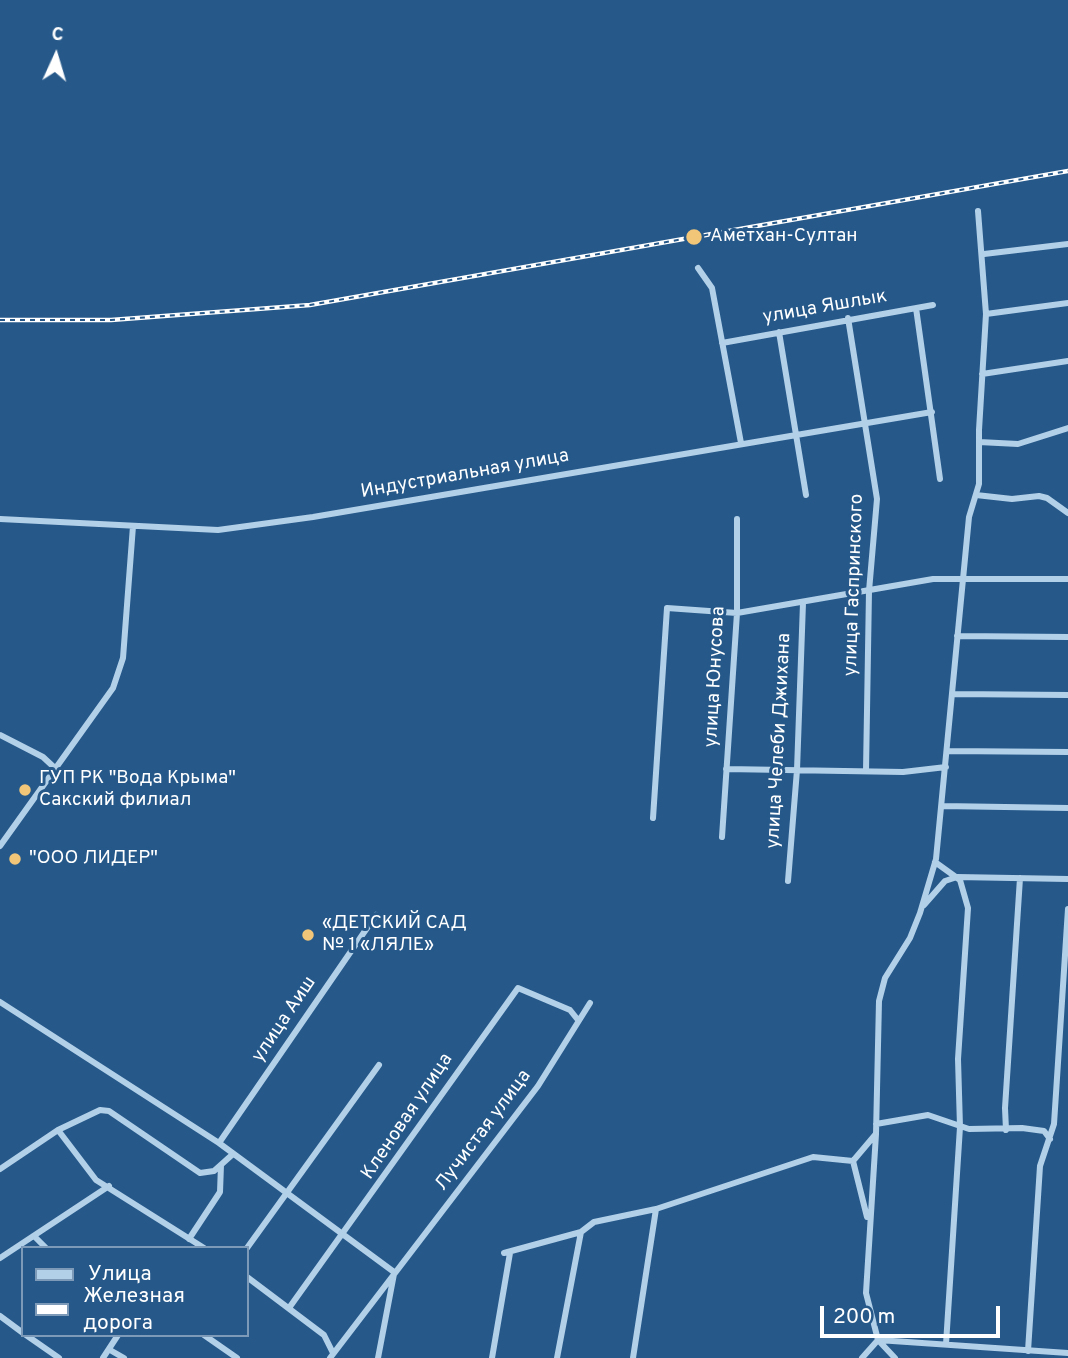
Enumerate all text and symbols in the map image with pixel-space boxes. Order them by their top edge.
north arrow [21,21,91,91]
text: С [51,23,64,47]
place label: Аметхан-Султан [710,226,858,248]
marker: Аметхан-Султан [684,227,704,247]
street label: улица Яшлык [761,286,889,330]
street label: Индустриальная улица [359,445,571,505]
street label: улица Гаспринского [840,493,870,677]
street label: улица Юнусова [701,606,731,748]
street label: улица Челеби Джихана [763,633,797,849]
place label: ГУП РК "Вода Крыма" Сакский филиал [39,768,236,812]
marker: ГУП РК "Вода Крыма" Сакский филиал [17,782,33,798]
place label: "ООО ЛИДЕР" [29,848,158,870]
marker: "ООО ЛИДЕР" [7,851,23,867]
place label: «ДЕТСКИЙ САД № 1 «ЛЯЛЕ» [322,913,467,957]
marker: «ДЕТСКИЙ САД № 1 «ЛЯЛЕ» [300,927,316,943]
street label: улица Аиш [248,973,322,1067]
street label: Кленовая улица [357,1050,459,1184]
street label: Лучистая улица [431,1066,537,1196]
legend [21,1246,248,1337]
text: Улица [88,1261,152,1288]
text: Железная дорога [83,1283,185,1337]
scale bar [823,1292,1003,1336]
text: 200 m [833,1304,895,1331]

